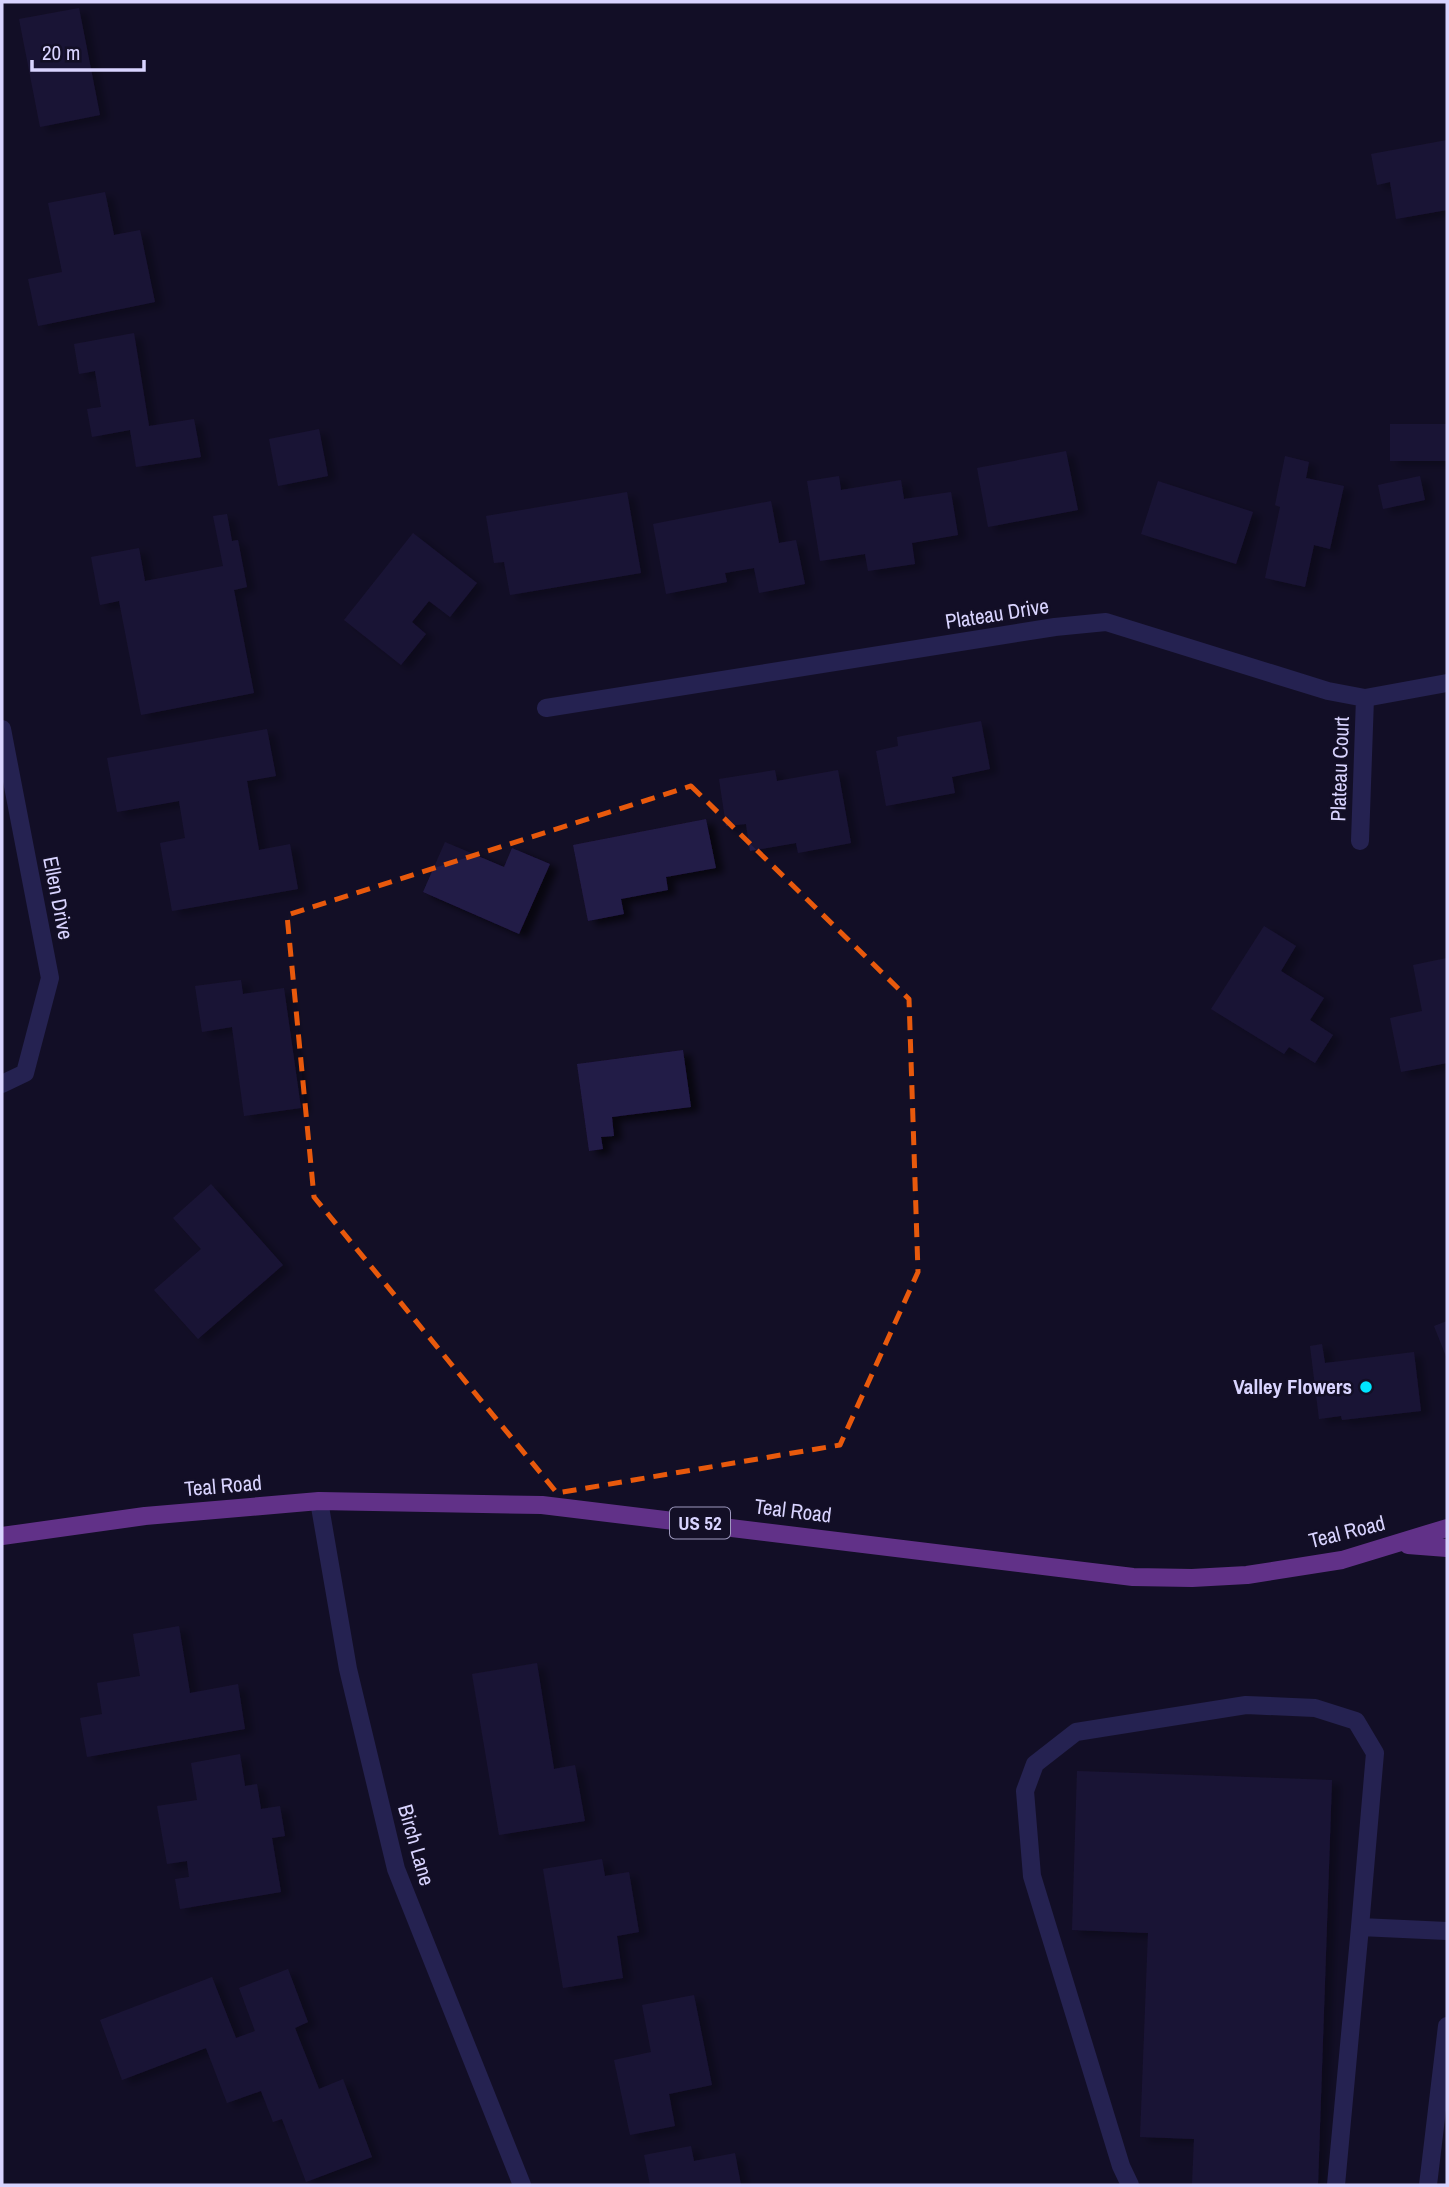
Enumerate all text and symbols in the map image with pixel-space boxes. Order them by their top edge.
scale bar [32,28,144,72]
text: 20 m [42,38,80,67]
street label: Plateau Drive [943,591,1051,636]
street label: Plateau Court [1323,716,1356,822]
street label: Ellen Drive [36,854,81,942]
place label: Valley Flowers [1233,1372,1352,1401]
marker: Valley Flowers [1358,1379,1374,1395]
street label: Teal Road [183,1468,263,1503]
street label: Teal Road [753,1491,833,1530]
road number: US 52 [670,1508,730,1539]
street label: Teal Road [1306,1508,1388,1555]
street label: Birch Lane [391,1801,442,1889]

